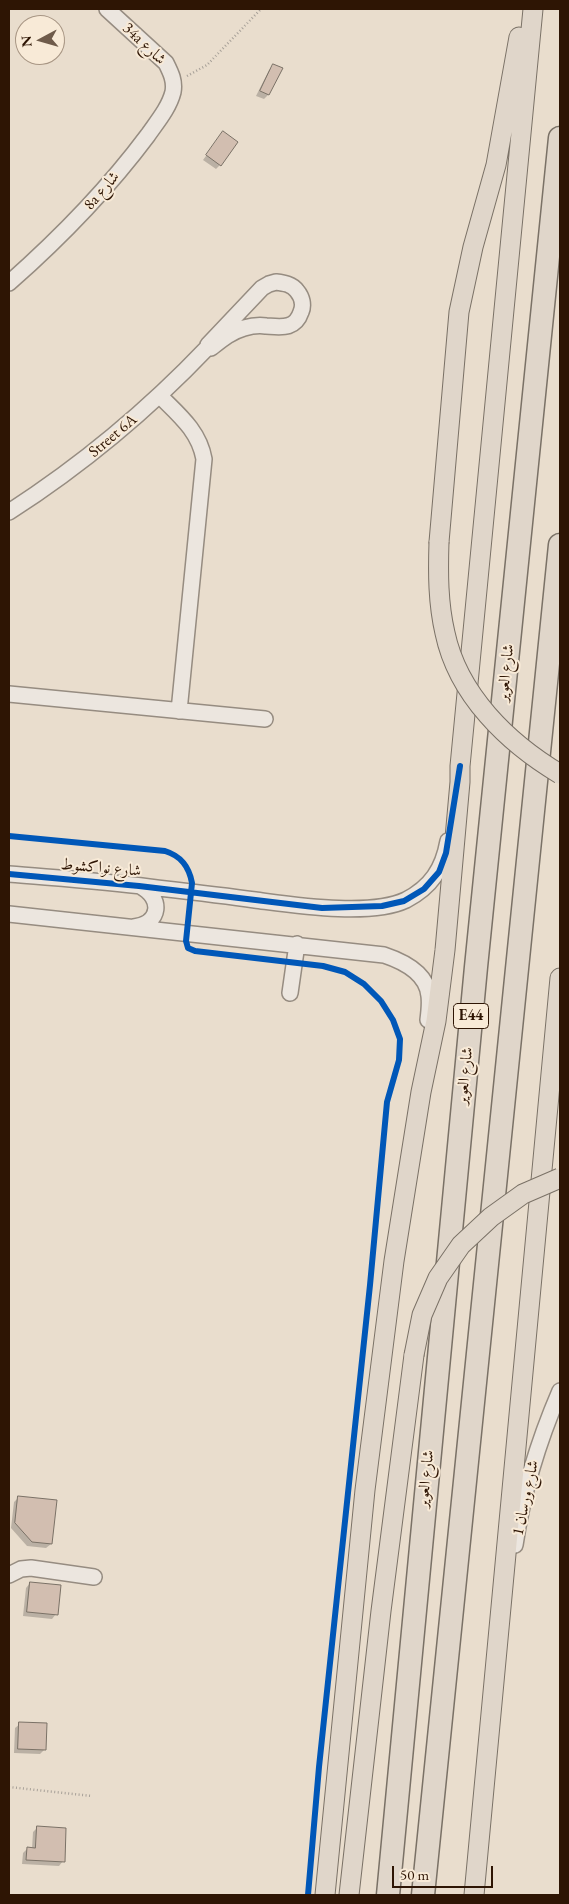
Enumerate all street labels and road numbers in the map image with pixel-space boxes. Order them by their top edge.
street label: 34a شارع [118,19,170,69]
street label: 8a شارع [80,168,124,214]
street label: Street 6A [85,410,141,462]
street label: شارع العوير [493,643,519,703]
street label: شارع نواكشوط [60,855,142,881]
road number: E44 [454,1004,488,1028]
street label: شارع العوير [452,1046,478,1106]
street label: شارع العوير [413,1449,439,1509]
street label: شارع ورسان 1 [509,1459,543,1537]

